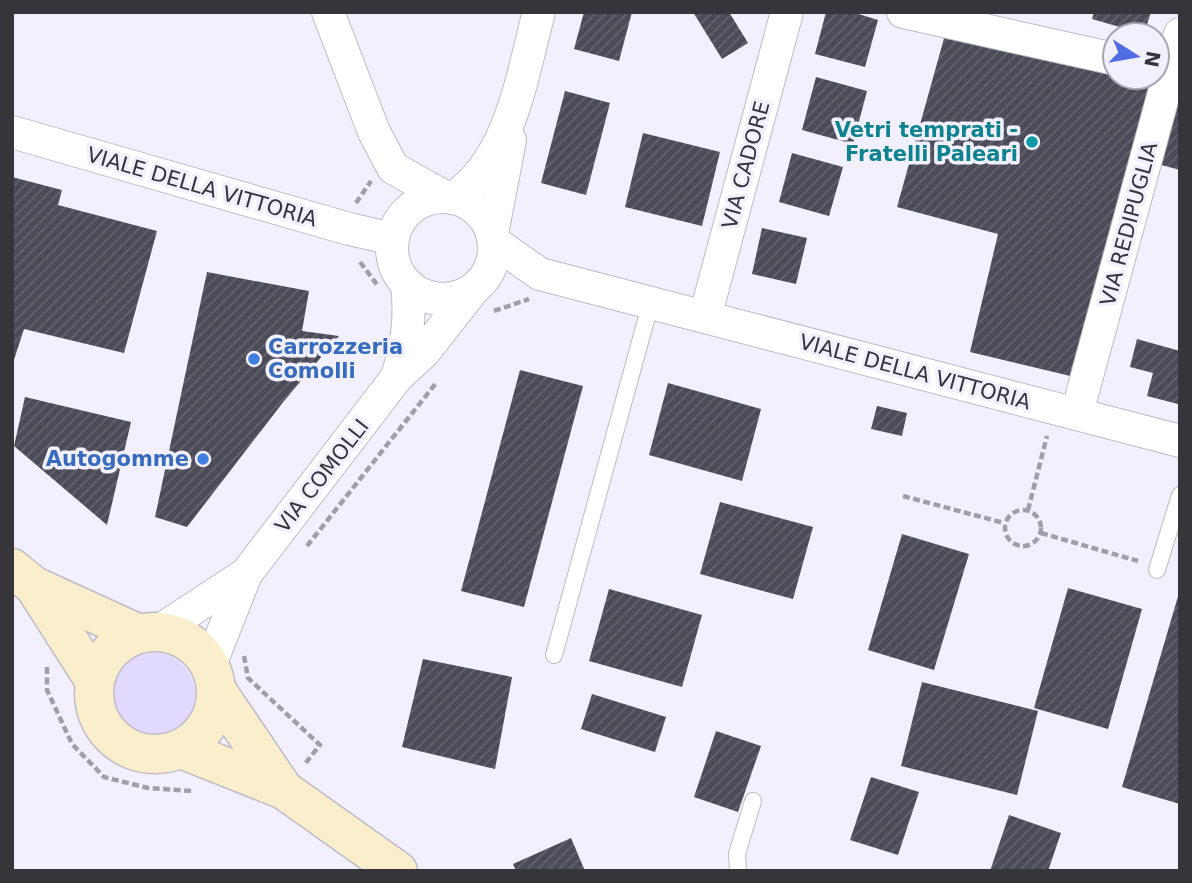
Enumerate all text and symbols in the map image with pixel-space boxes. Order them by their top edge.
north arrow [1101,21,1171,91]
text: N [1140,49,1165,69]
street label: VIA CADORE [717,99,775,231]
place label: Vetri temprati - Fratelli Paleari [835,118,1018,166]
marker: Vetri temprati - Fratelli Paleari [1024,134,1040,150]
street label: VIA REDIPUGLIA [1096,139,1163,308]
street label: VIALE DELLA VITTORIA [84,143,321,232]
street label: VIALE DELLA VITTORIA [797,330,1034,415]
place label: Carrozzeria Comolli [268,335,403,383]
marker: Carrozzeria Comolli [246,351,262,367]
street label: VIA COMOLLI [270,415,374,537]
place label: Autogomme [46,447,189,471]
marker: Autogomme [195,451,211,467]

